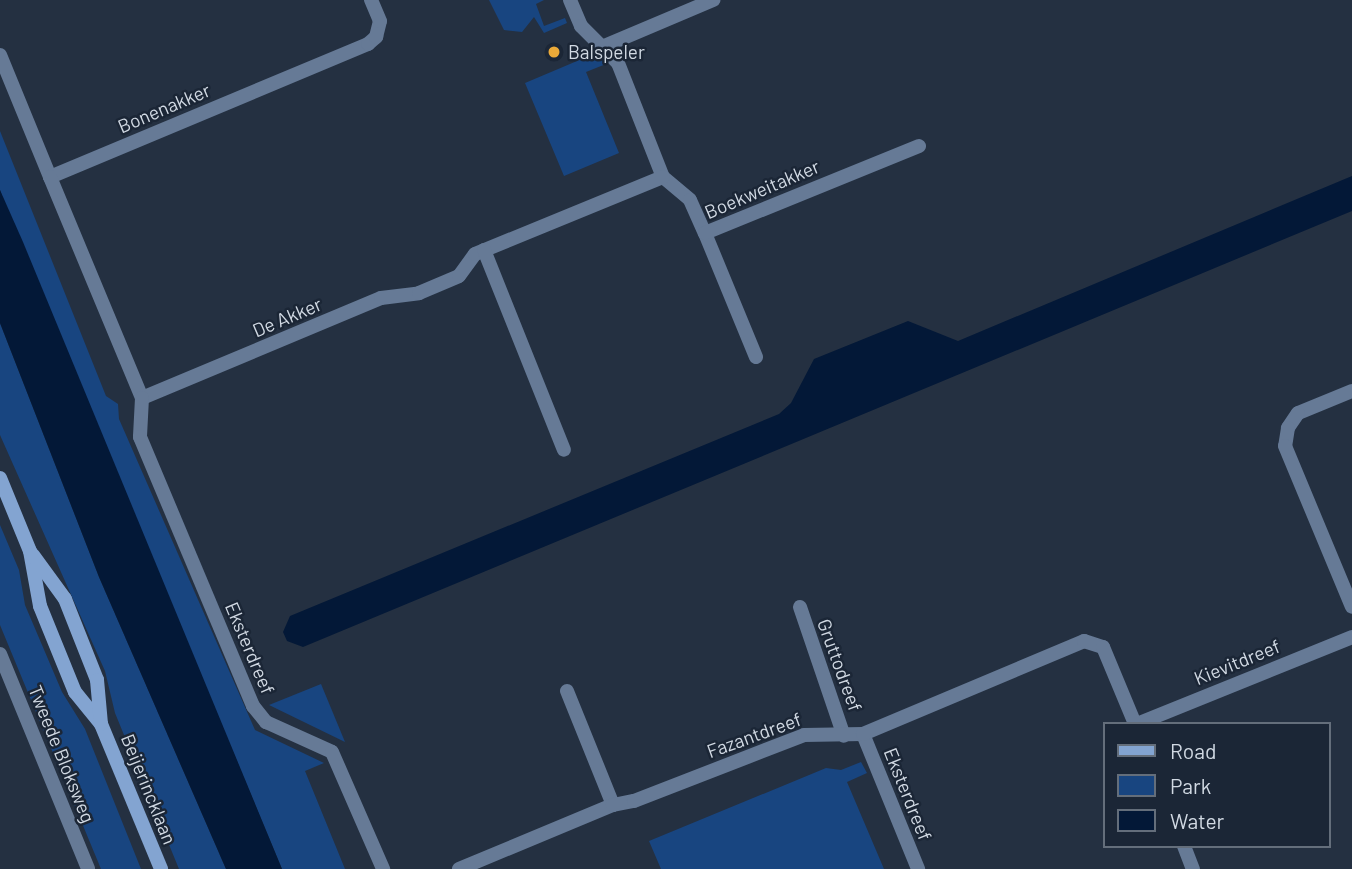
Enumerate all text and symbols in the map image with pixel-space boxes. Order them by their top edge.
place label: Balspeler [568,41,645,63]
marker: Balspeler [546,44,562,60]
street label: Bonenakker [114,78,214,138]
street label: Boekweitakker [701,155,823,223]
street label: De Akker [249,292,325,342]
street label: Eksterdreef [220,599,280,697]
street label: Gruttodreef [813,616,867,714]
street label: Kievitdreef [1191,634,1283,690]
street label: Tweede Bloksweg [24,682,100,826]
street label: Fazantdreef [704,707,804,763]
legend [1104,722,1331,848]
street label: Beijerincklaan [117,731,181,847]
text: Road [1170,738,1216,763]
street label: Eksterdreef [879,744,937,844]
text: Park [1170,773,1211,798]
text: Water [1170,808,1224,833]

